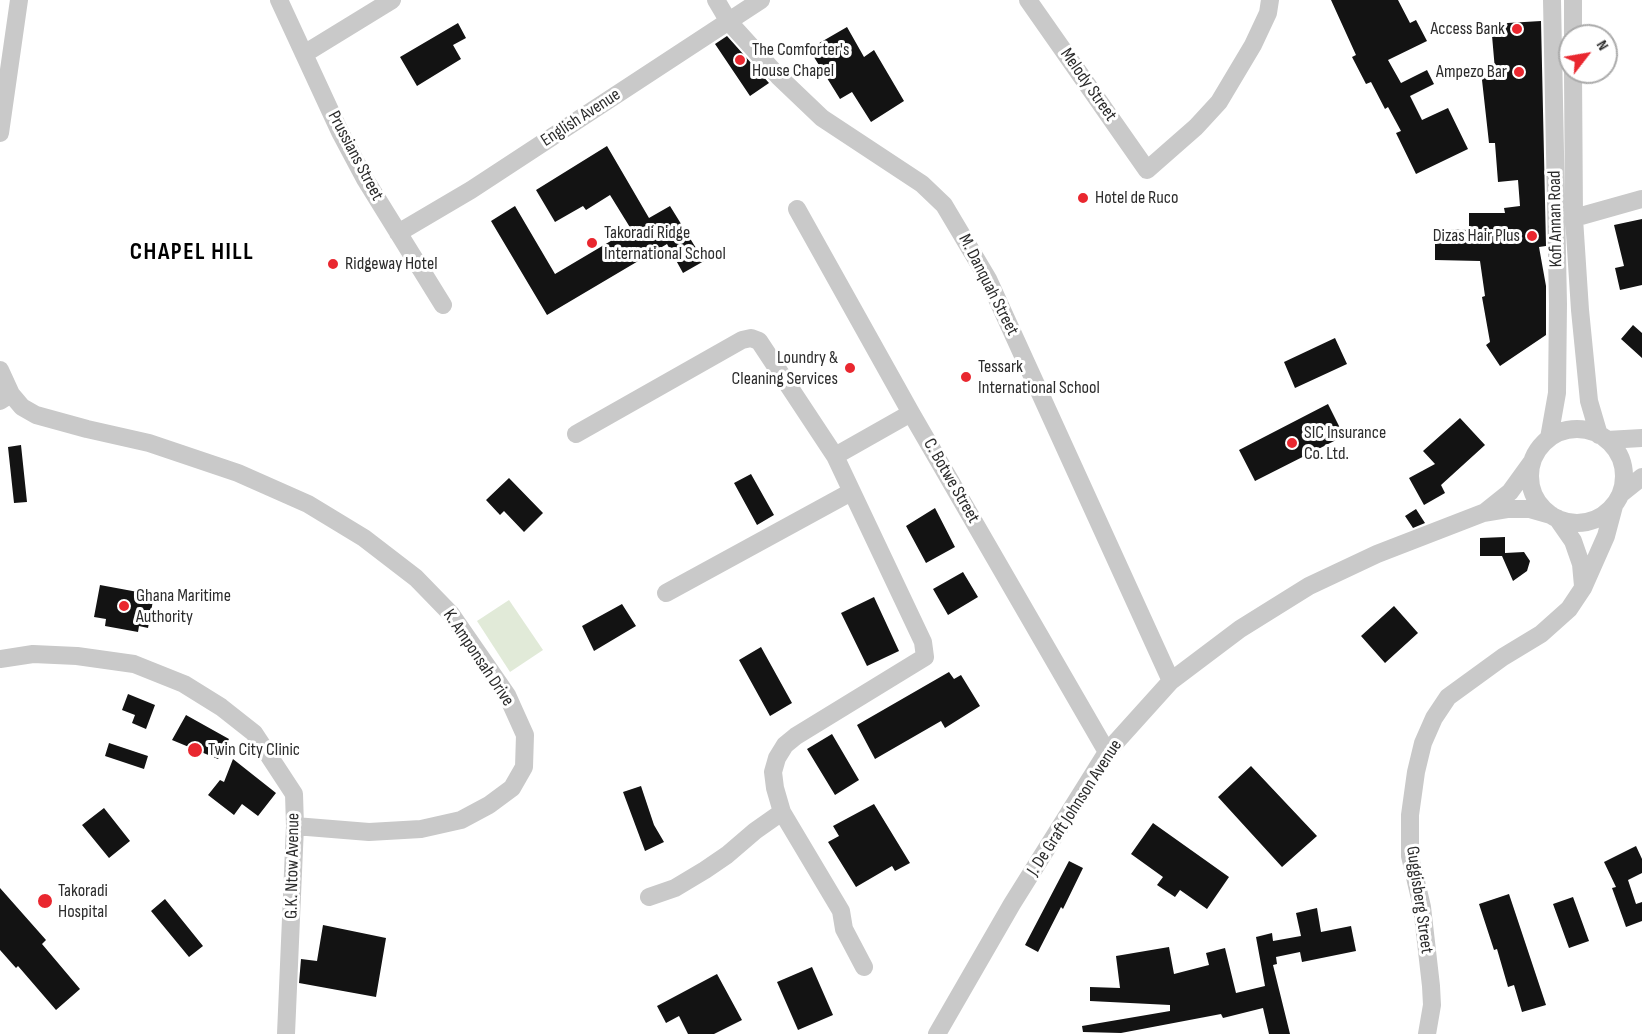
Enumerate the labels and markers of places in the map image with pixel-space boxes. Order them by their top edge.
place label: Access Bank [1430,18,1505,40]
marker: Access Bank [1510,22,1524,36]
place label: The Comforter's House Chapel [752,39,849,82]
marker: The Comforter's House Chapel [733,53,747,67]
place label: Ampezo Bar [1436,61,1507,83]
marker: Ampezo Bar [1512,65,1526,79]
place label: Hotel de Ruco [1095,187,1178,209]
marker: Hotel de Ruco [1076,191,1090,205]
place label: Takoradi Ridge International School [604,222,726,264]
place label: Dizas Hair Plus [1433,225,1520,247]
marker: Dizas Hair Plus [1525,229,1539,243]
marker: Takoradi Ridge International School [585,236,599,250]
place label: Ridgeway Hotel [345,253,437,275]
marker: Ridgeway Hotel [326,257,340,271]
place label: Loundry & Cleaning Services [732,347,838,389]
place label: Tessark International School [978,356,1100,398]
marker: Loundry & Cleaning Services [843,361,857,375]
marker: Tessark International School [959,370,973,384]
place label: SIC Insurance Co. Ltd. [1304,422,1386,464]
marker: SIC Insurance Co. Ltd. [1285,436,1299,450]
place label: Ghana Maritime Authority [136,585,231,628]
marker: Ghana Maritime Authority [117,599,131,613]
place label: Twin City Clinic [208,739,300,761]
marker: Twin City Clinic [186,741,204,759]
place label: Takoradi Hospital [58,880,108,922]
marker: Takoradi Hospital [36,892,54,910]

